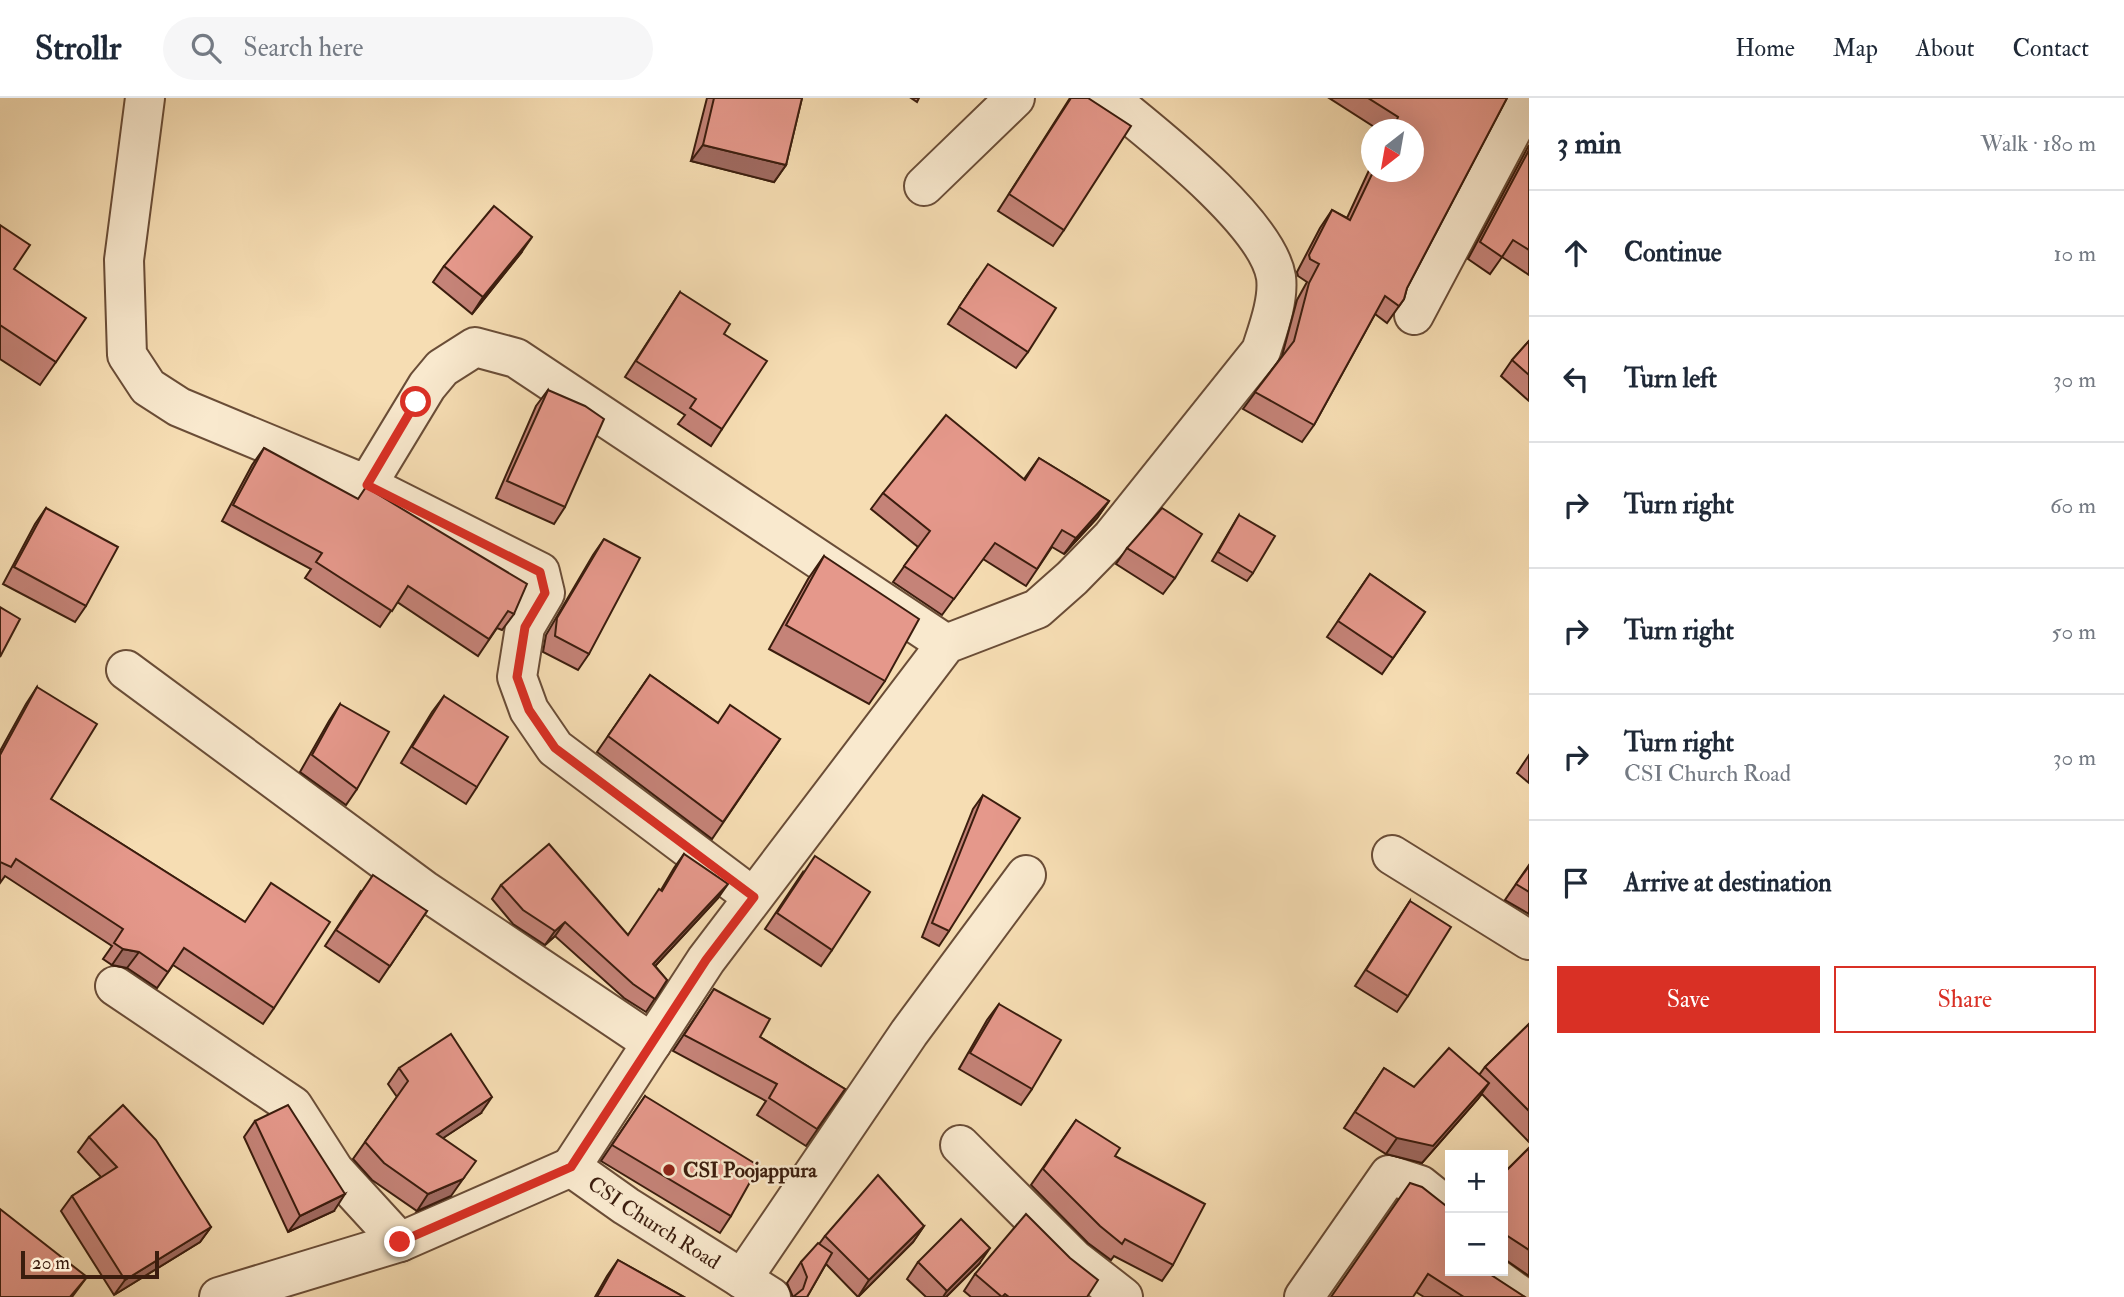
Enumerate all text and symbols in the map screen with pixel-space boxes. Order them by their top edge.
search box [163,17,653,80]
text: Strollr [35,28,121,69]
icon: search [187,29,225,67]
text: Search here [243,32,363,64]
text: Home [1735,33,1795,64]
text: Map [1833,33,1878,64]
text: About [1916,33,1975,64]
text: Contact [2013,33,2089,64]
north arrow [1361,119,1424,182]
text: 3 min [1557,125,1622,162]
text: Walk · 180 m [1981,129,2096,158]
icon: ahead [1557,234,1595,272]
text: Continue [1624,237,1722,269]
text: 10 m [2053,239,2096,268]
icon: left [1557,360,1595,398]
text: Turn left [1624,363,1717,395]
text: 30 m [2053,365,2096,394]
route start [400,386,431,417]
icon: right [1557,486,1595,524]
text: Turn right [1624,489,1734,521]
text: 60 m [2050,491,2096,520]
icon: right [1557,612,1595,650]
text: Turn right [1624,615,1734,647]
text: 50 m [2052,617,2096,646]
text: Turn right [1624,727,1734,759]
icon: right [1557,738,1595,776]
text: 30 m [2053,743,2096,772]
text: CSI Church Road [1624,759,1791,788]
icon: arrive [1557,864,1595,902]
text: Arrive at destination [1624,867,1832,899]
button: Save [1557,966,1820,1033]
button: Share [1834,966,2096,1033]
map controls [1445,1150,1508,1276]
button: + [1445,1150,1508,1213]
place label: CSI Poojappura [683,1157,818,1184]
marker: CSI Poojappura [661,1162,677,1178]
street label: CSI Church Road [582,1170,726,1276]
button: − [1445,1213,1508,1276]
route end [384,1226,415,1257]
scale bar [21,1248,159,1280]
text: 20 m [32,1251,70,1275]

